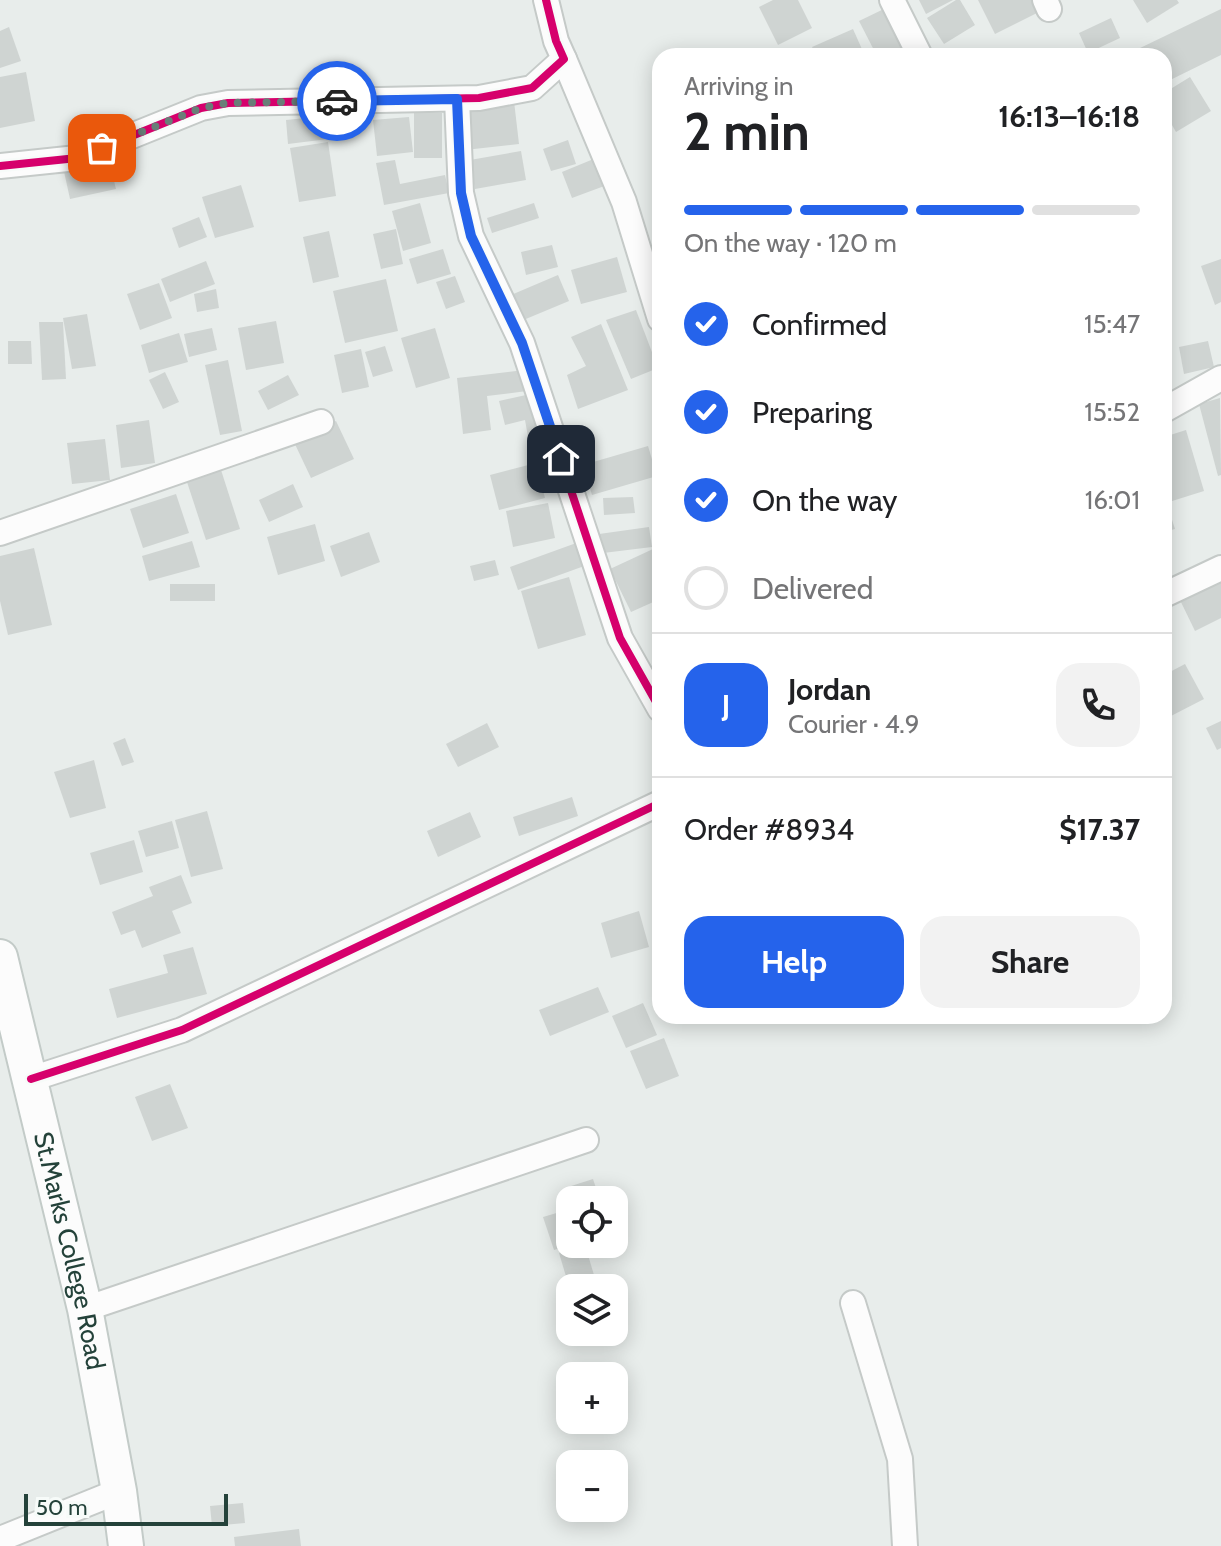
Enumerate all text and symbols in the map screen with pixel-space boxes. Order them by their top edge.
courier [297,61,377,141]
text: Arriving in [684,70,794,102]
icon: car [315,79,359,123]
text: 16:13–16:18 [998,98,1140,135]
text: 2 min [684,100,810,163]
pin [68,114,136,182]
icon: bag [80,126,124,170]
text: On the way · 120 m [684,227,897,259]
icon: check [684,302,728,346]
text: Confirmed [752,306,887,343]
text: 15:47 [1084,308,1140,340]
icon: check [684,390,728,434]
text: Preparing [752,394,872,431]
text: 15:52 [1084,396,1140,428]
pin [527,425,595,493]
icon: home [539,437,583,481]
icon: check [684,478,728,522]
text: On the way [752,482,897,519]
text: 16:01 [1085,484,1140,516]
text: Delivered [752,570,873,607]
button: phone [1056,663,1140,747]
text: Jordan [788,671,871,708]
text: J [722,687,730,724]
text: Courier · 4.9 [788,708,920,740]
text: Order #8934 [684,811,854,848]
text: $17.37 [1059,811,1140,848]
button: Help [684,916,904,1008]
button: Share [920,916,1140,1008]
street label: St.Marks College Road [27,1129,112,1372]
map controls [556,1186,628,1522]
button: locate [556,1186,628,1258]
button: layers [556,1274,628,1346]
button: + [556,1362,628,1434]
button: − [556,1450,628,1522]
scale bar [24,1490,228,1526]
text: 50 m [36,1494,88,1521]

